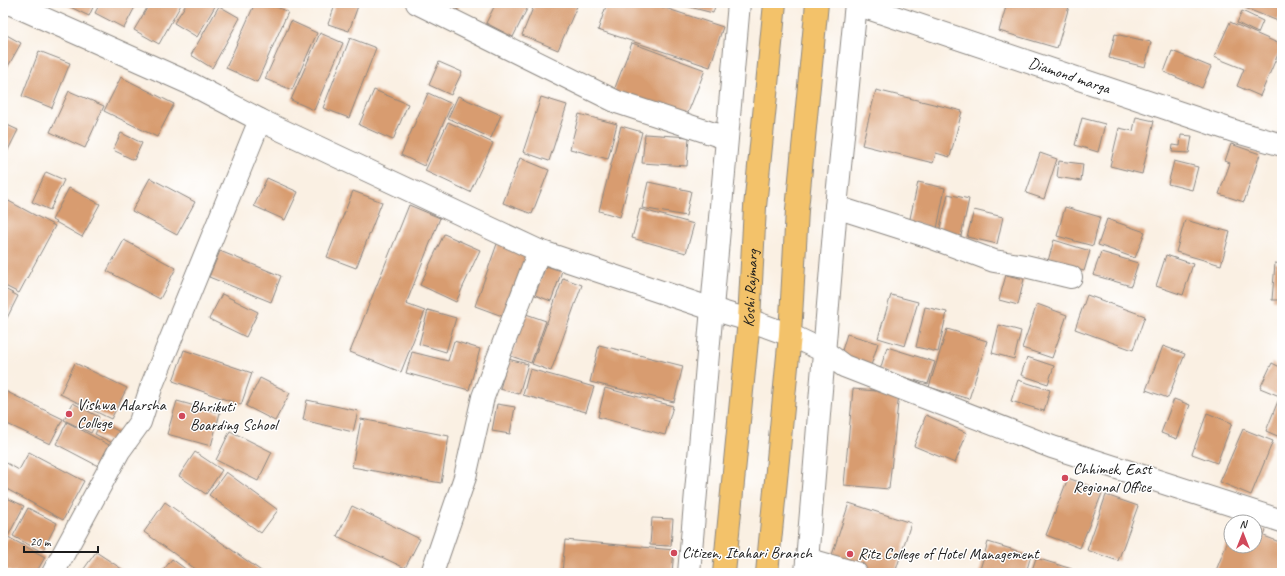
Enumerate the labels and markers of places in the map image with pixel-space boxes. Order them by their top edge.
place label: Vishwa Adarsha College [77,395,167,433]
place label: Bhrikuti Boarding School [190,397,280,435]
marker: Vishwa Adarsha College [64,409,74,419]
marker: Bhrikuti Boarding School [177,411,187,421]
place label: Chhimek, East Regional Office [1073,459,1153,497]
marker: Chhimek, East Regional Office [1060,473,1070,483]
place label: Citizen, Itahari Branch [682,543,814,563]
place label: Ritz College of Hotel Management [858,544,1040,564]
marker: Citizen, Itahari Branch [669,548,679,558]
marker: Ritz College of Hotel Management [845,549,855,559]

